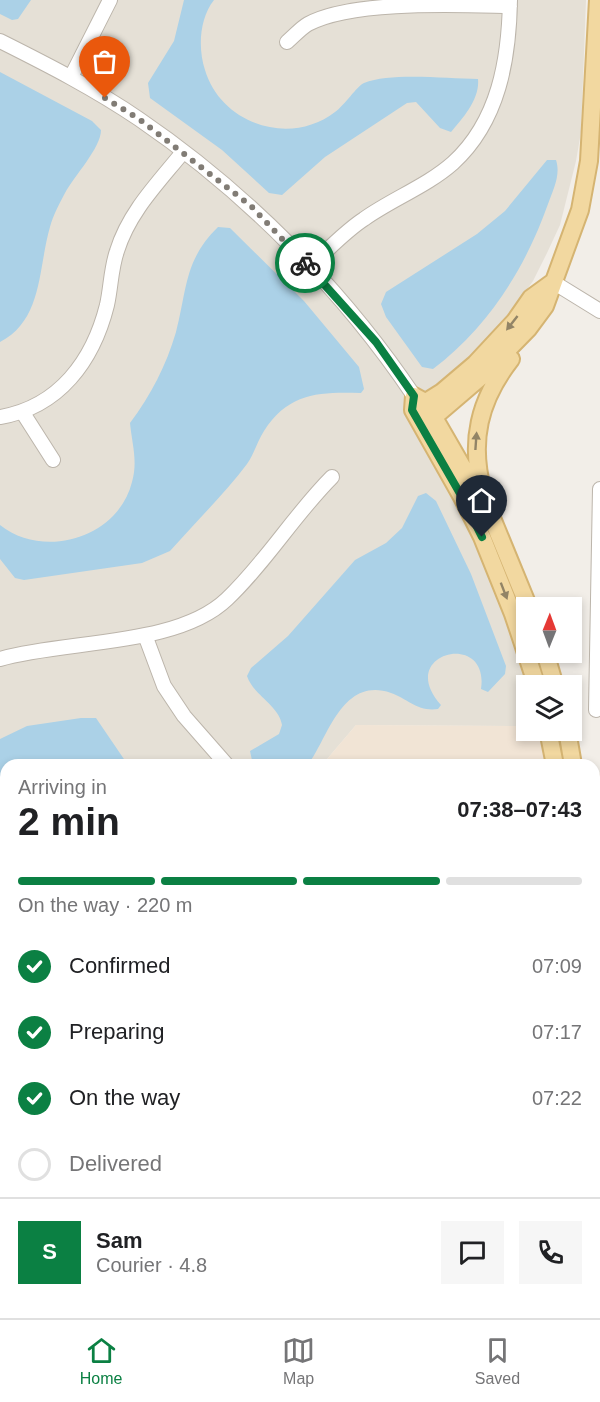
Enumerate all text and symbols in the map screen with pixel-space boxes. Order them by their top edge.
pin [79,36,130,98]
icon: bag [88,45,121,78]
courier [275,233,335,293]
icon: bike [289,247,322,280]
one-way arrow [507,316,519,331]
one-way arrow [472,432,481,451]
pin [456,475,507,537]
icon: home [465,484,498,517]
one-way arrow [500,583,510,601]
north arrow [516,597,582,663]
map controls [516,597,582,741]
button: layers [516,675,582,741]
text: Arriving in [18,776,107,798]
text: 07:38–07:43 [457,797,582,822]
text: 2 min [18,800,120,843]
text: On the way · 220 m [18,894,193,916]
icon: check [18,950,51,983]
text: Confirmed [69,953,170,978]
text: 07:09 [532,955,582,977]
icon: check [18,1016,51,1049]
text: Preparing [69,1019,164,1044]
text: 07:17 [532,1021,582,1043]
icon: check [18,1082,51,1115]
text: On the way [69,1085,180,1110]
text: 07:22 [532,1087,582,1109]
text: Delivered [69,1151,162,1176]
button: chat [441,1221,504,1284]
button: phone [519,1221,582,1284]
text: Sam [96,1228,142,1253]
text: S [42,1239,57,1264]
text: Courier · 4.8 [96,1254,207,1276]
tab: Home [80,1334,123,1388]
tab: Map [282,1334,315,1388]
tab: Saved [475,1334,520,1388]

